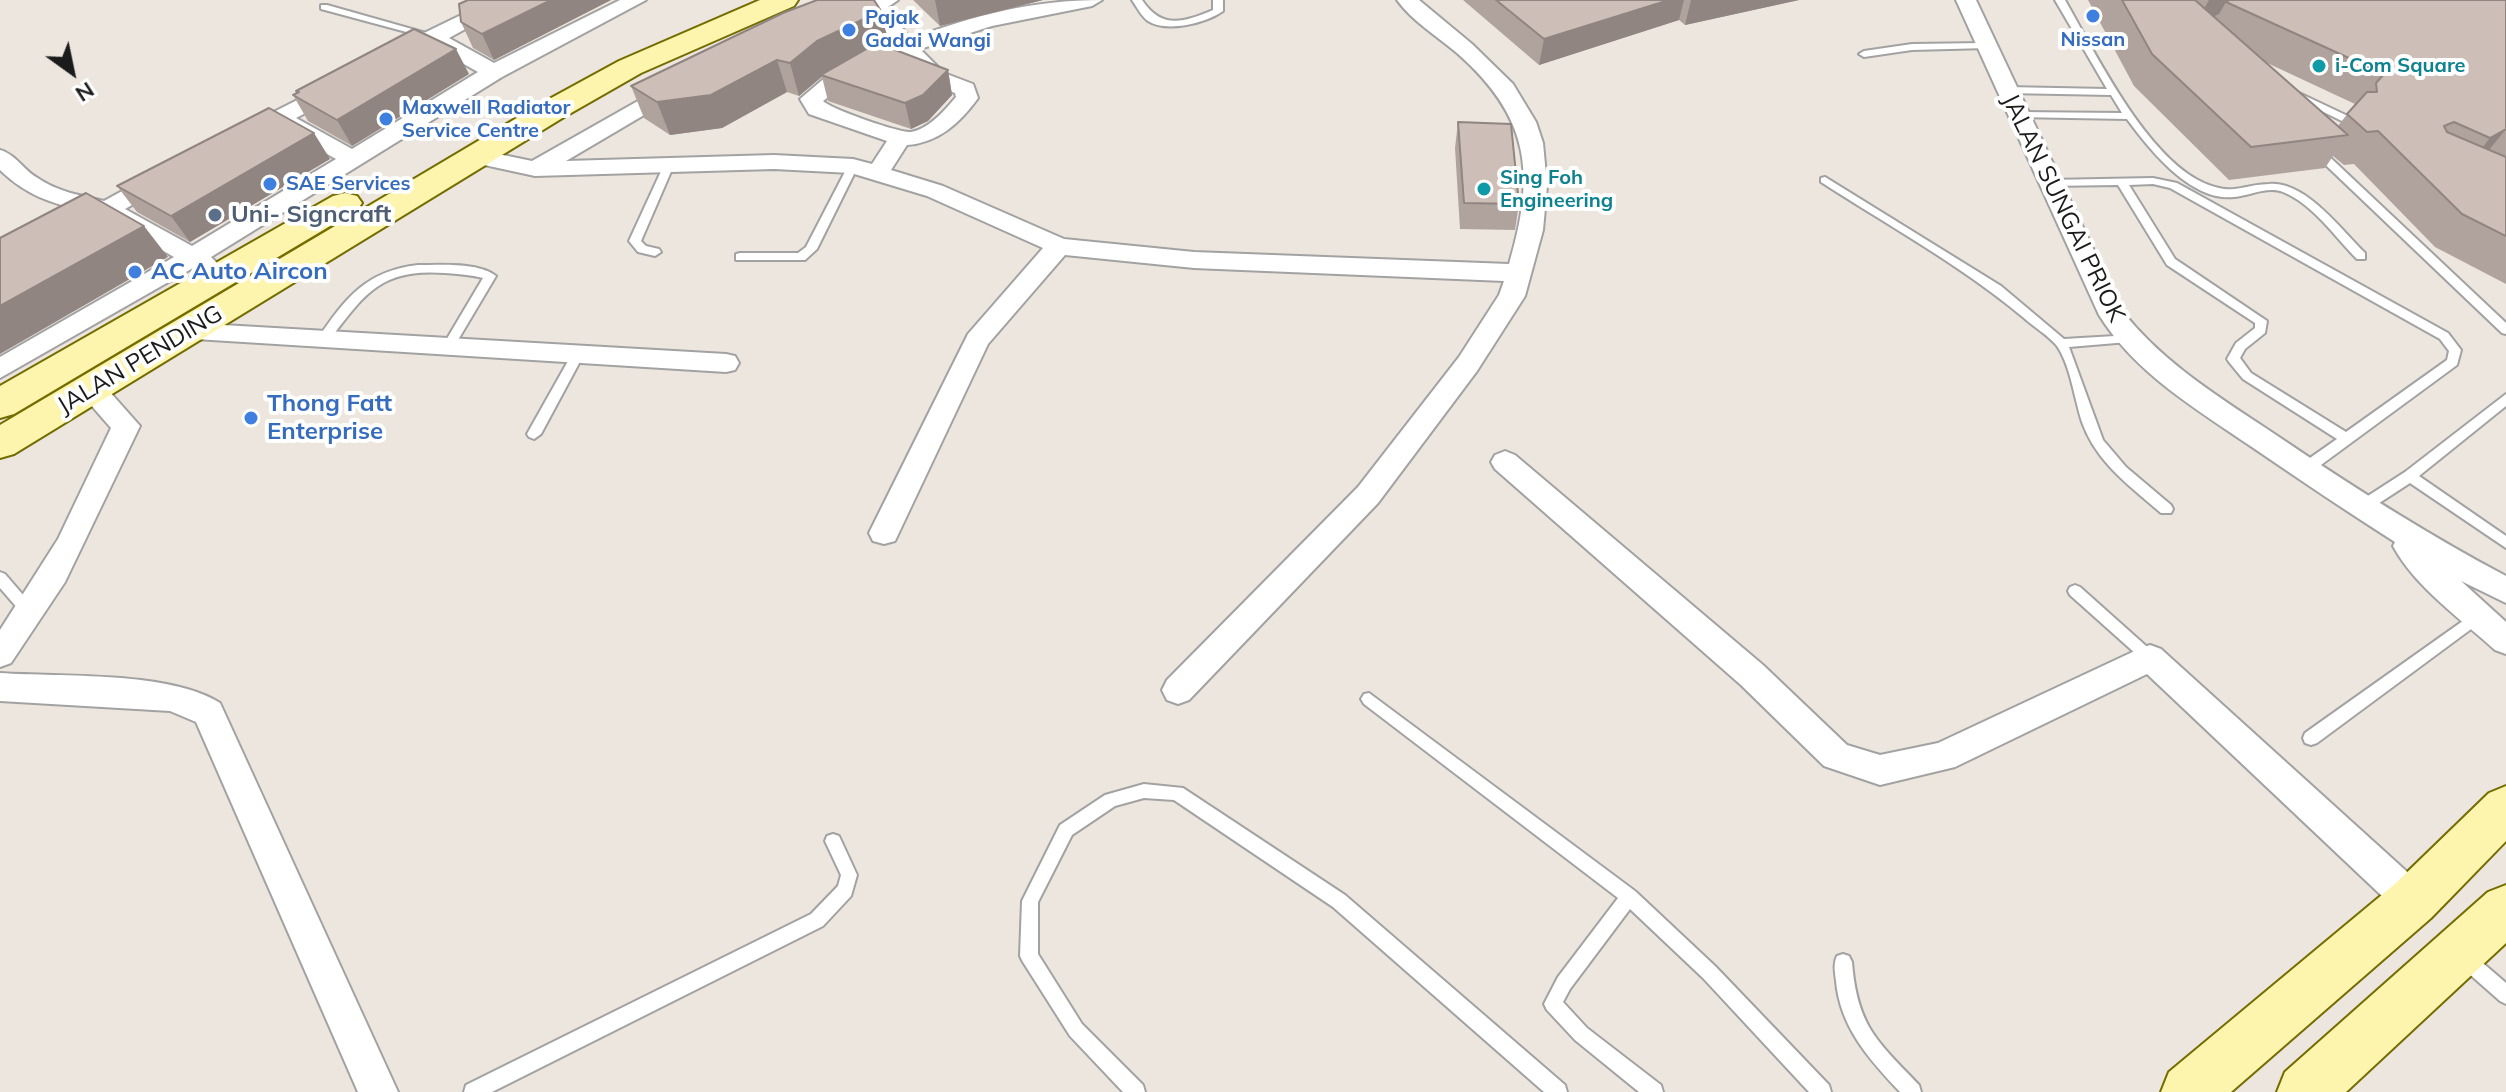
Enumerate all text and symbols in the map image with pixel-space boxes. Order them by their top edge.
place label: Pajak Gadai Wangi [865,6,991,53]
marker: Nissan [2084,7,2102,25]
marker: Pajak Gadai Wangi [840,21,858,39]
place label: Nissan [2061,28,2125,52]
north arrow [32,32,112,112]
place label: i-Com Square [2335,54,2466,78]
marker: i-Com Square [2310,57,2328,75]
text: N [70,76,100,108]
street label: JALAN SUNGAI PRIOK [1995,89,2131,327]
place label: Maxwell Radiator Service Centre [402,96,570,143]
marker: Maxwell Radiator Service Centre [377,110,395,128]
place label: Sing Foh Engineering [1500,166,1613,213]
place label: SAE Services [286,172,410,196]
marker: SAE Services [261,175,279,193]
marker: Sing Foh Engineering [1475,180,1493,198]
place label: Uni- Signcraft [231,201,391,229]
marker: Uni- Signcraft [206,206,224,224]
place label: AC Auto Aircon [151,258,328,286]
marker: AC Auto Aircon [126,263,144,281]
street label: JALAN PENDING [52,299,228,421]
place label: Thong Fatt Enterprise [267,390,392,446]
marker: Thong Fatt Enterprise [242,409,260,427]

